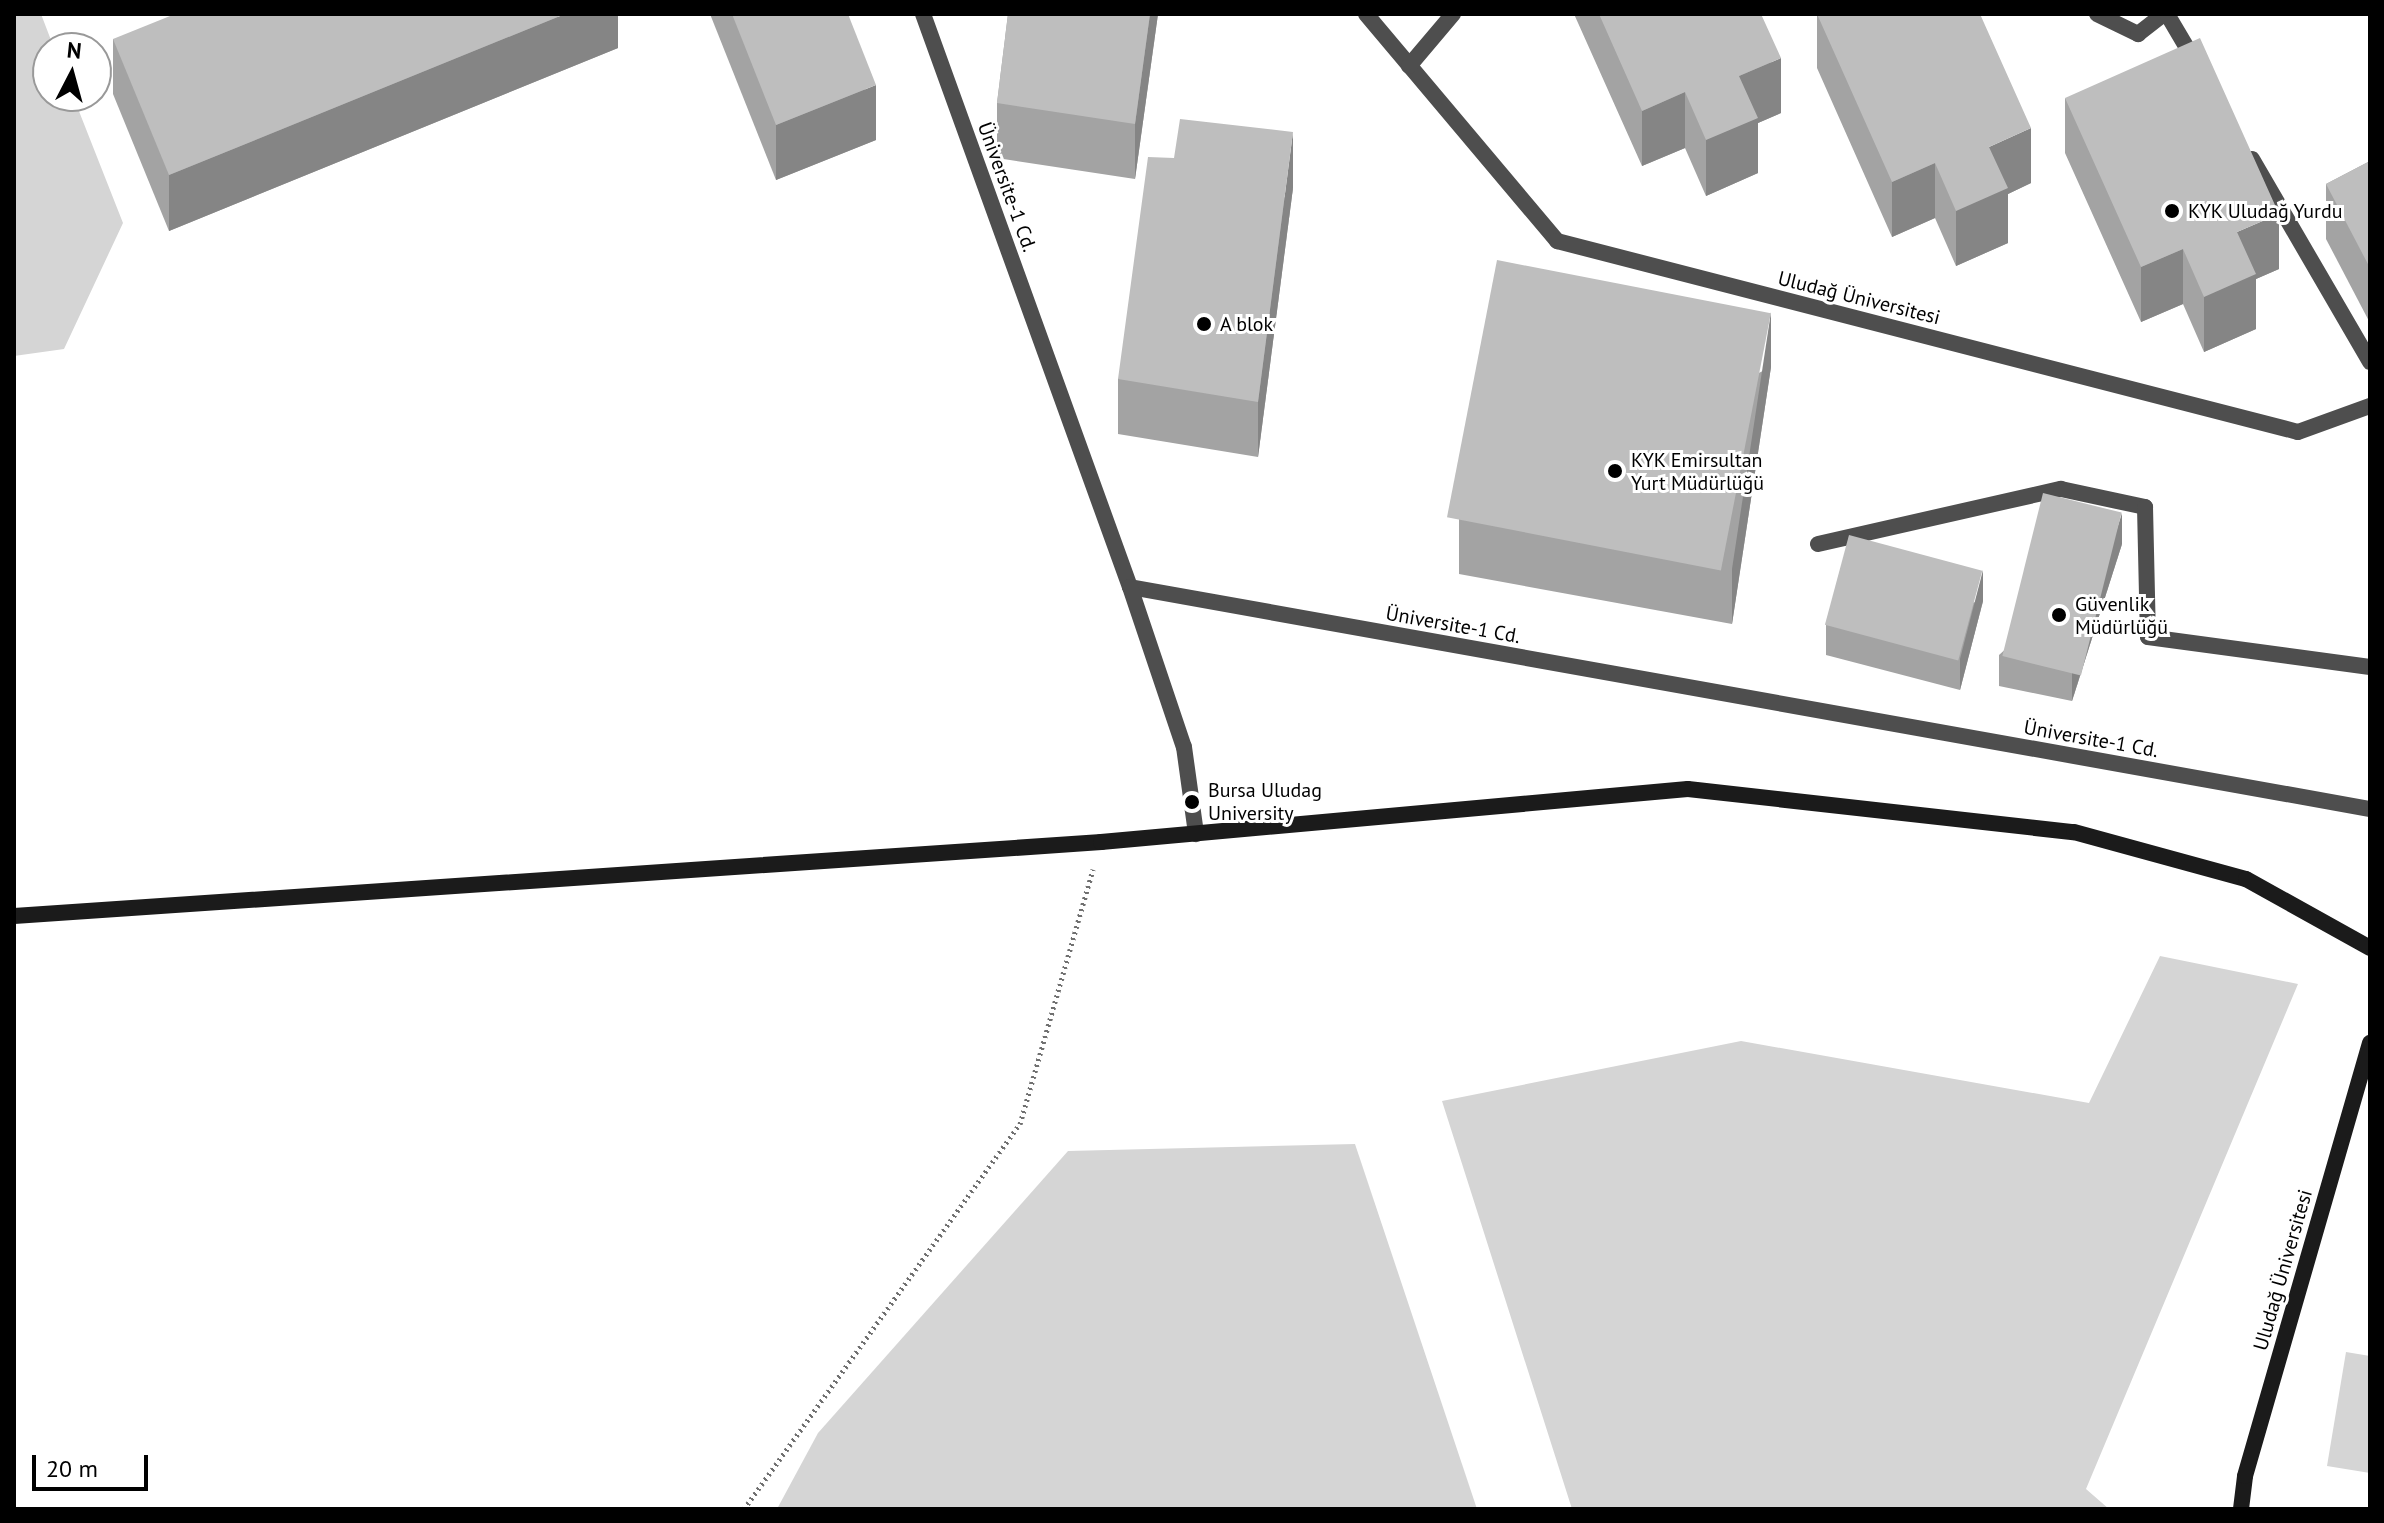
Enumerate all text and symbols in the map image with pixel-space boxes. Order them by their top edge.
north arrow [32,32,112,112]
text: N [66,35,83,65]
street label: Üniversite-1 Cd. [972,119,1042,255]
place label: KYK Uludağ Yurdu [2188,199,2344,223]
marker: KYK Uludağ Yurdu [2163,202,2181,220]
street label: Uludağ Üniversitesi [1775,266,1943,330]
place label: A blok [1220,312,1274,336]
marker: A blok [1195,315,1213,333]
place label: KYK Emirsultan Yurt Müdürlüğü [1631,448,1764,495]
marker: KYK Emirsultan Yurt Müdürlüğü [1606,462,1624,480]
place label: Güvenlik Müdürlüğü [2075,592,2168,639]
street label: Üniversite-1 Cd. [1384,601,1522,649]
marker: Güvenlik Müdürlüğü [2050,606,2068,624]
street label: Üniversite-1 Cd. [2022,715,2160,763]
place label: Bursa Uludag University [1208,778,1322,825]
marker: Bursa Uludag University [1183,793,1201,811]
street label: Uludağ Üniversitesi [2249,1187,2317,1353]
scale bar [36,1439,152,1489]
text: 20 m [46,1453,98,1484]

